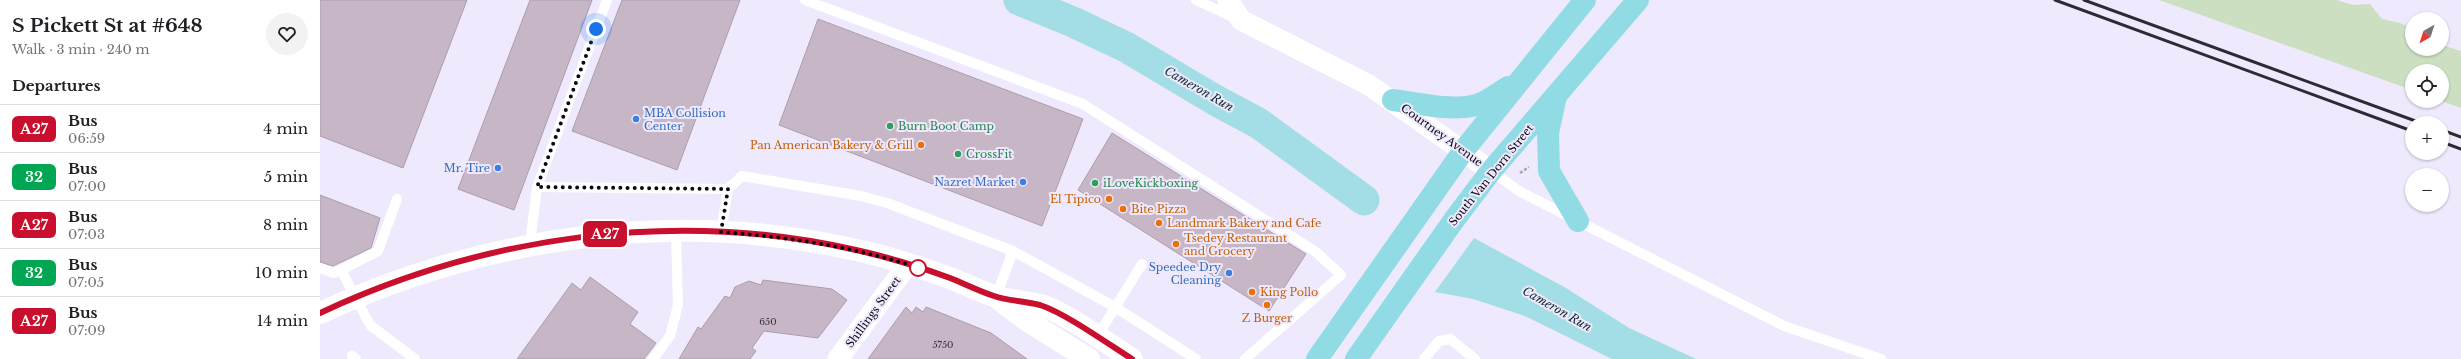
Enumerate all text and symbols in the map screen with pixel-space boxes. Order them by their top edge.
north arrow [2405,12,2449,56]
map controls [2405,12,2449,212]
button: heart [266,13,308,55]
text: S Pickett St at #648 [12,14,202,37]
your location [586,19,606,39]
text: Walk · 3 min · 240 m [12,41,149,58]
water label: Cameron Run [1162,63,1237,115]
button: locate [2405,64,2449,108]
text: Departures [12,76,101,95]
street label: Courtney Avenue [1398,101,1486,169]
place label: MBA Collision Center [644,106,726,133]
text: Bus [68,111,98,130]
marker: MBA Collision Center [631,114,641,124]
button: + [2405,116,2449,160]
text: 4 min [263,119,308,138]
place label: Burn Boot Camp [898,119,994,133]
text: A27 [20,120,48,138]
marker: Burn Boot Camp [885,121,895,131]
street label: South Van Dorn Street [1446,121,1537,229]
text: 06:59 [68,130,105,147]
place label: Pan American Bakery & Grill [750,138,913,152]
marker: Pan American Bakery & Grill [916,140,926,150]
place label: CrossFit [966,147,1013,161]
marker: CrossFit [953,149,963,159]
text: Bus [68,159,98,178]
place label: Mr. Tire [444,161,490,175]
marker: Mr. Tire [493,163,503,173]
text: 5 min [264,167,308,186]
text: 32 [25,168,43,186]
button: − [2405,168,2449,212]
place label: Nazret Market [934,175,1016,189]
place label: iLoveKickboxing [1103,176,1199,190]
marker: Nazret Market [1018,177,1028,187]
text: 07:00 [68,178,106,195]
marker: iLoveKickboxing [1090,178,1100,188]
place label: El Tipico [1050,192,1101,206]
marker: El Tipico [1104,194,1114,204]
place label: Bite Pizza [1131,202,1187,216]
marker: Bite Pizza [1118,204,1128,214]
text: Bus [68,207,98,226]
text: 8 min [263,215,308,234]
text: A27 [20,216,48,234]
place label: Landmark Bakery and Cafe [1167,216,1321,230]
marker: Landmark Bakery and Cafe [1154,218,1164,228]
line badge: A27 [582,221,628,247]
text: A27 [591,225,619,243]
text: 07:03 [68,226,105,243]
place label: Tsedey Restaurant and Grocery [1184,231,1288,258]
marker: Tsedey Restaurant and Grocery [1171,239,1181,249]
text: Bus [68,255,98,274]
unlabelled marker [909,259,927,277]
place label: Speedee Dry Cleaning [1149,260,1221,287]
text: 10 min [255,263,308,282]
text: 32 [25,264,43,282]
marker: Speedee Dry Cleaning [1224,268,1234,278]
street label: Shillings Street [842,273,904,350]
text: 07:05 [68,274,104,291]
water label: Cameron Run [1520,283,1595,335]
place label: King Pollo [1260,285,1318,299]
marker: King Pollo [1247,287,1257,297]
marker: Z Burger [1262,300,1272,310]
text: Bus [68,303,98,322]
text: 14 min [257,311,308,330]
place label: Z Burger [1242,311,1293,325]
text: A27 [20,312,48,330]
house number: 650 [759,316,777,327]
text: 07:09 [68,322,105,339]
house number: 5750 [932,339,954,350]

